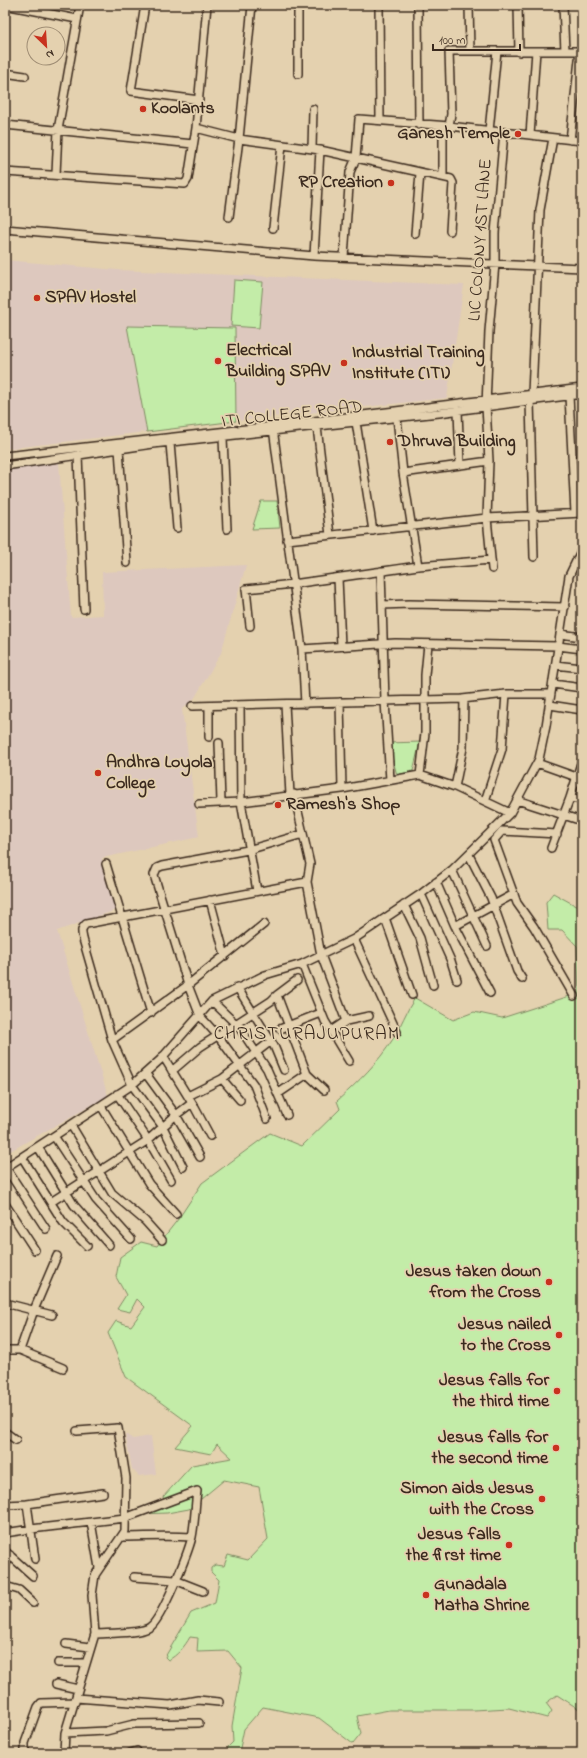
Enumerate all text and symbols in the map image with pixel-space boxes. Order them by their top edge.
north arrow [26,26,66,66]
scale bar [433,26,520,52]
text: 100 m [439,32,466,50]
text: N [43,45,57,63]
place label: Koolants [151,96,215,122]
marker: Koolants [138,104,148,114]
place label: Ganesh Temple [397,121,511,147]
marker: Ganesh Temple [513,129,523,139]
street label: LIC COLONY 1ST LANE [462,158,500,322]
place label: RP Creation [298,170,383,196]
marker: RP Creation [386,178,396,188]
place label: SPAV Hostel [45,285,136,311]
marker: SPAV Hostel [32,293,42,303]
place label: Electrical Building SPAV [225,338,330,386]
place label: Industrial Training Institute (ITI) [352,340,485,387]
marker: Electrical Building SPAV [213,356,223,366]
marker: Industrial Training Institute (ITI) [339,358,349,368]
street label: ITI COLLEGE ROAD [220,395,364,435]
place label: Dhruva Building [397,429,516,456]
marker: Dhruva Building [385,437,395,447]
place label: Andhra Loyola College [106,750,213,798]
marker: Andhra Loyola College [93,768,103,778]
place label: Ramesh's Shop [286,792,400,818]
marker: Ramesh's Shop [273,800,283,810]
district label: CHRISTURAJUPURAM [214,1021,400,1048]
place label: Jesus taken down from the Cross [406,1259,541,1306]
marker: Jesus taken down from the Cross [544,1277,554,1287]
place label: Jesus nailed to the Cross [458,1312,552,1359]
marker: Jesus nailed to the Cross [554,1330,564,1340]
place label: Jesus falls for the third time [439,1368,550,1415]
marker: Jesus falls for the third time [552,1386,562,1396]
place label: Jesus falls for the second time [430,1425,549,1472]
marker: Jesus falls for the second time [551,1443,561,1453]
place label: Simon aids Jesus with the Cross [400,1476,534,1523]
marker: Simon aids Jesus with the Cross [537,1494,547,1504]
place label: Jesus falls the first time [405,1522,502,1569]
marker: Jesus falls the first time [504,1540,514,1550]
place label: Gunadala Matha Shrine [434,1572,530,1619]
marker: Gunadala Matha Shrine [421,1590,431,1600]

